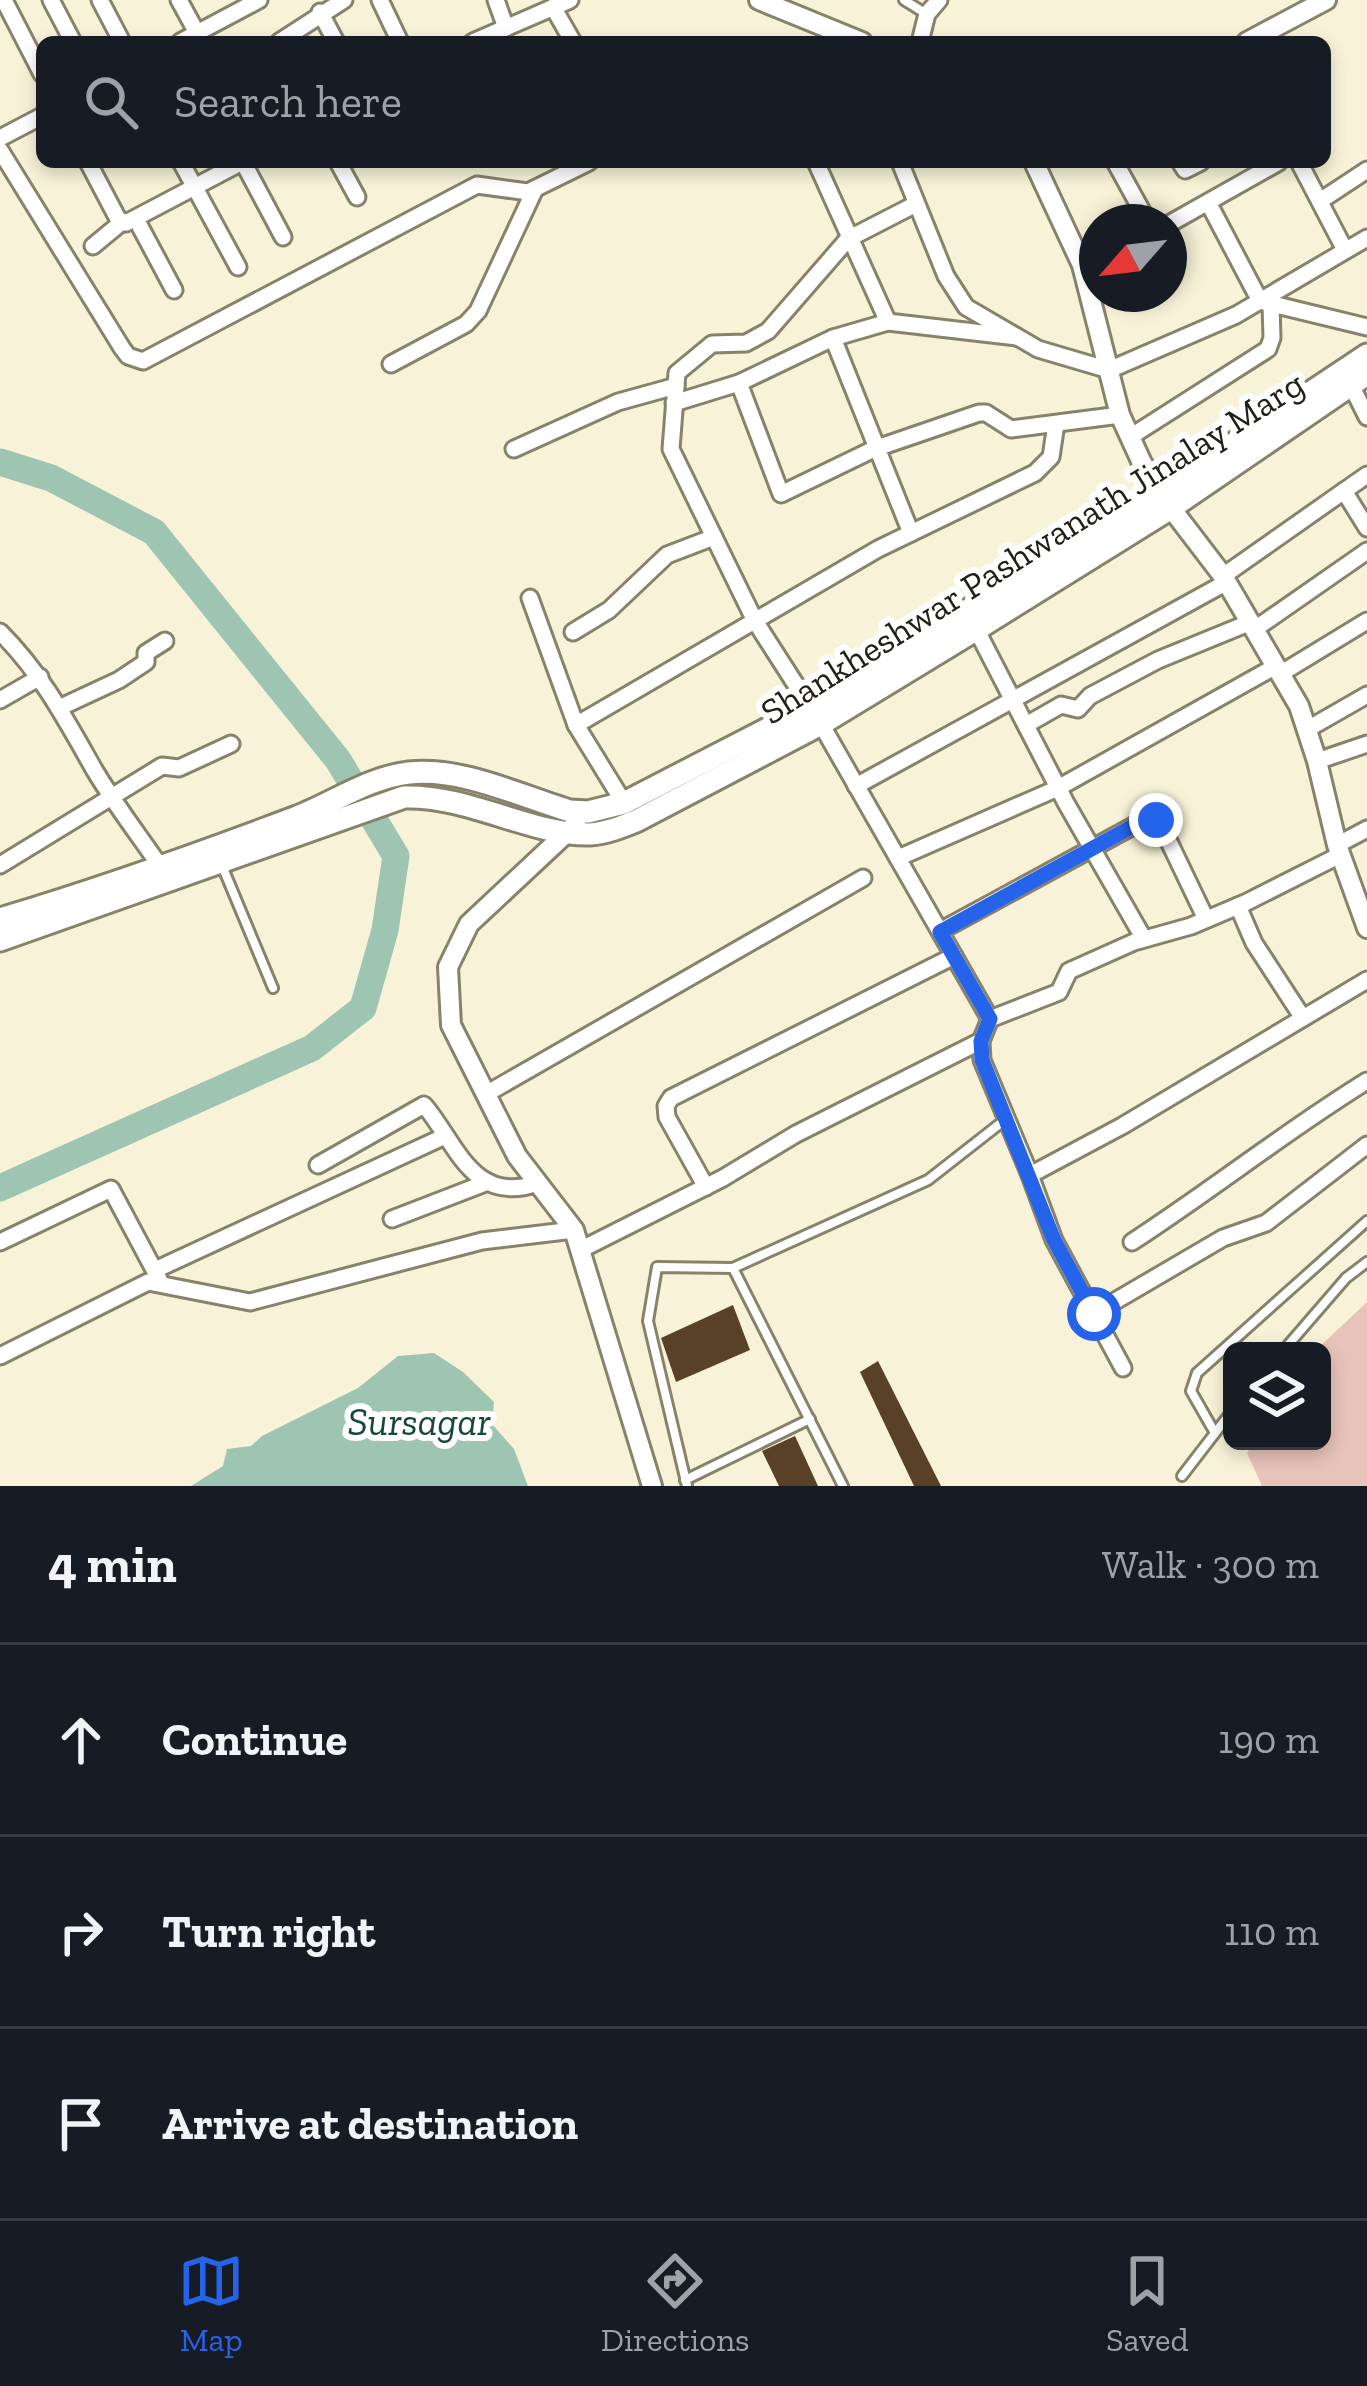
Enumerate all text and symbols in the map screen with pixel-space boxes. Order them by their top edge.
search box [36,36,1331,168]
icon: search [78,69,144,135]
text: Search here [174,75,402,129]
north arrow [1079,204,1187,312]
street label: Shankheshwar Pashwanath Jinalay Marg [753,362,1312,733]
route end [1129,793,1183,847]
route start [1067,1287,1121,1341]
map controls [1223,1342,1331,1450]
button: layers [1223,1342,1331,1450]
water label: Sursagar [347,1398,491,1445]
text: 4 min [48,1534,177,1595]
text: Walk · 300 m [1102,1541,1319,1588]
icon: ahead [48,1707,114,1773]
text: Continue [162,1713,347,1767]
text: 190 m [1218,1716,1319,1763]
icon: right [48,1899,114,1965]
text: Turn right [162,1905,375,1959]
text: 110 m [1224,1908,1319,1955]
icon: arrive [48,2091,114,2157]
text: Arrive at destination [162,2097,578,2151]
tab: Map [178,2248,244,2359]
tab: Directions [601,2248,750,2359]
tab: Saved [1106,2248,1189,2359]

